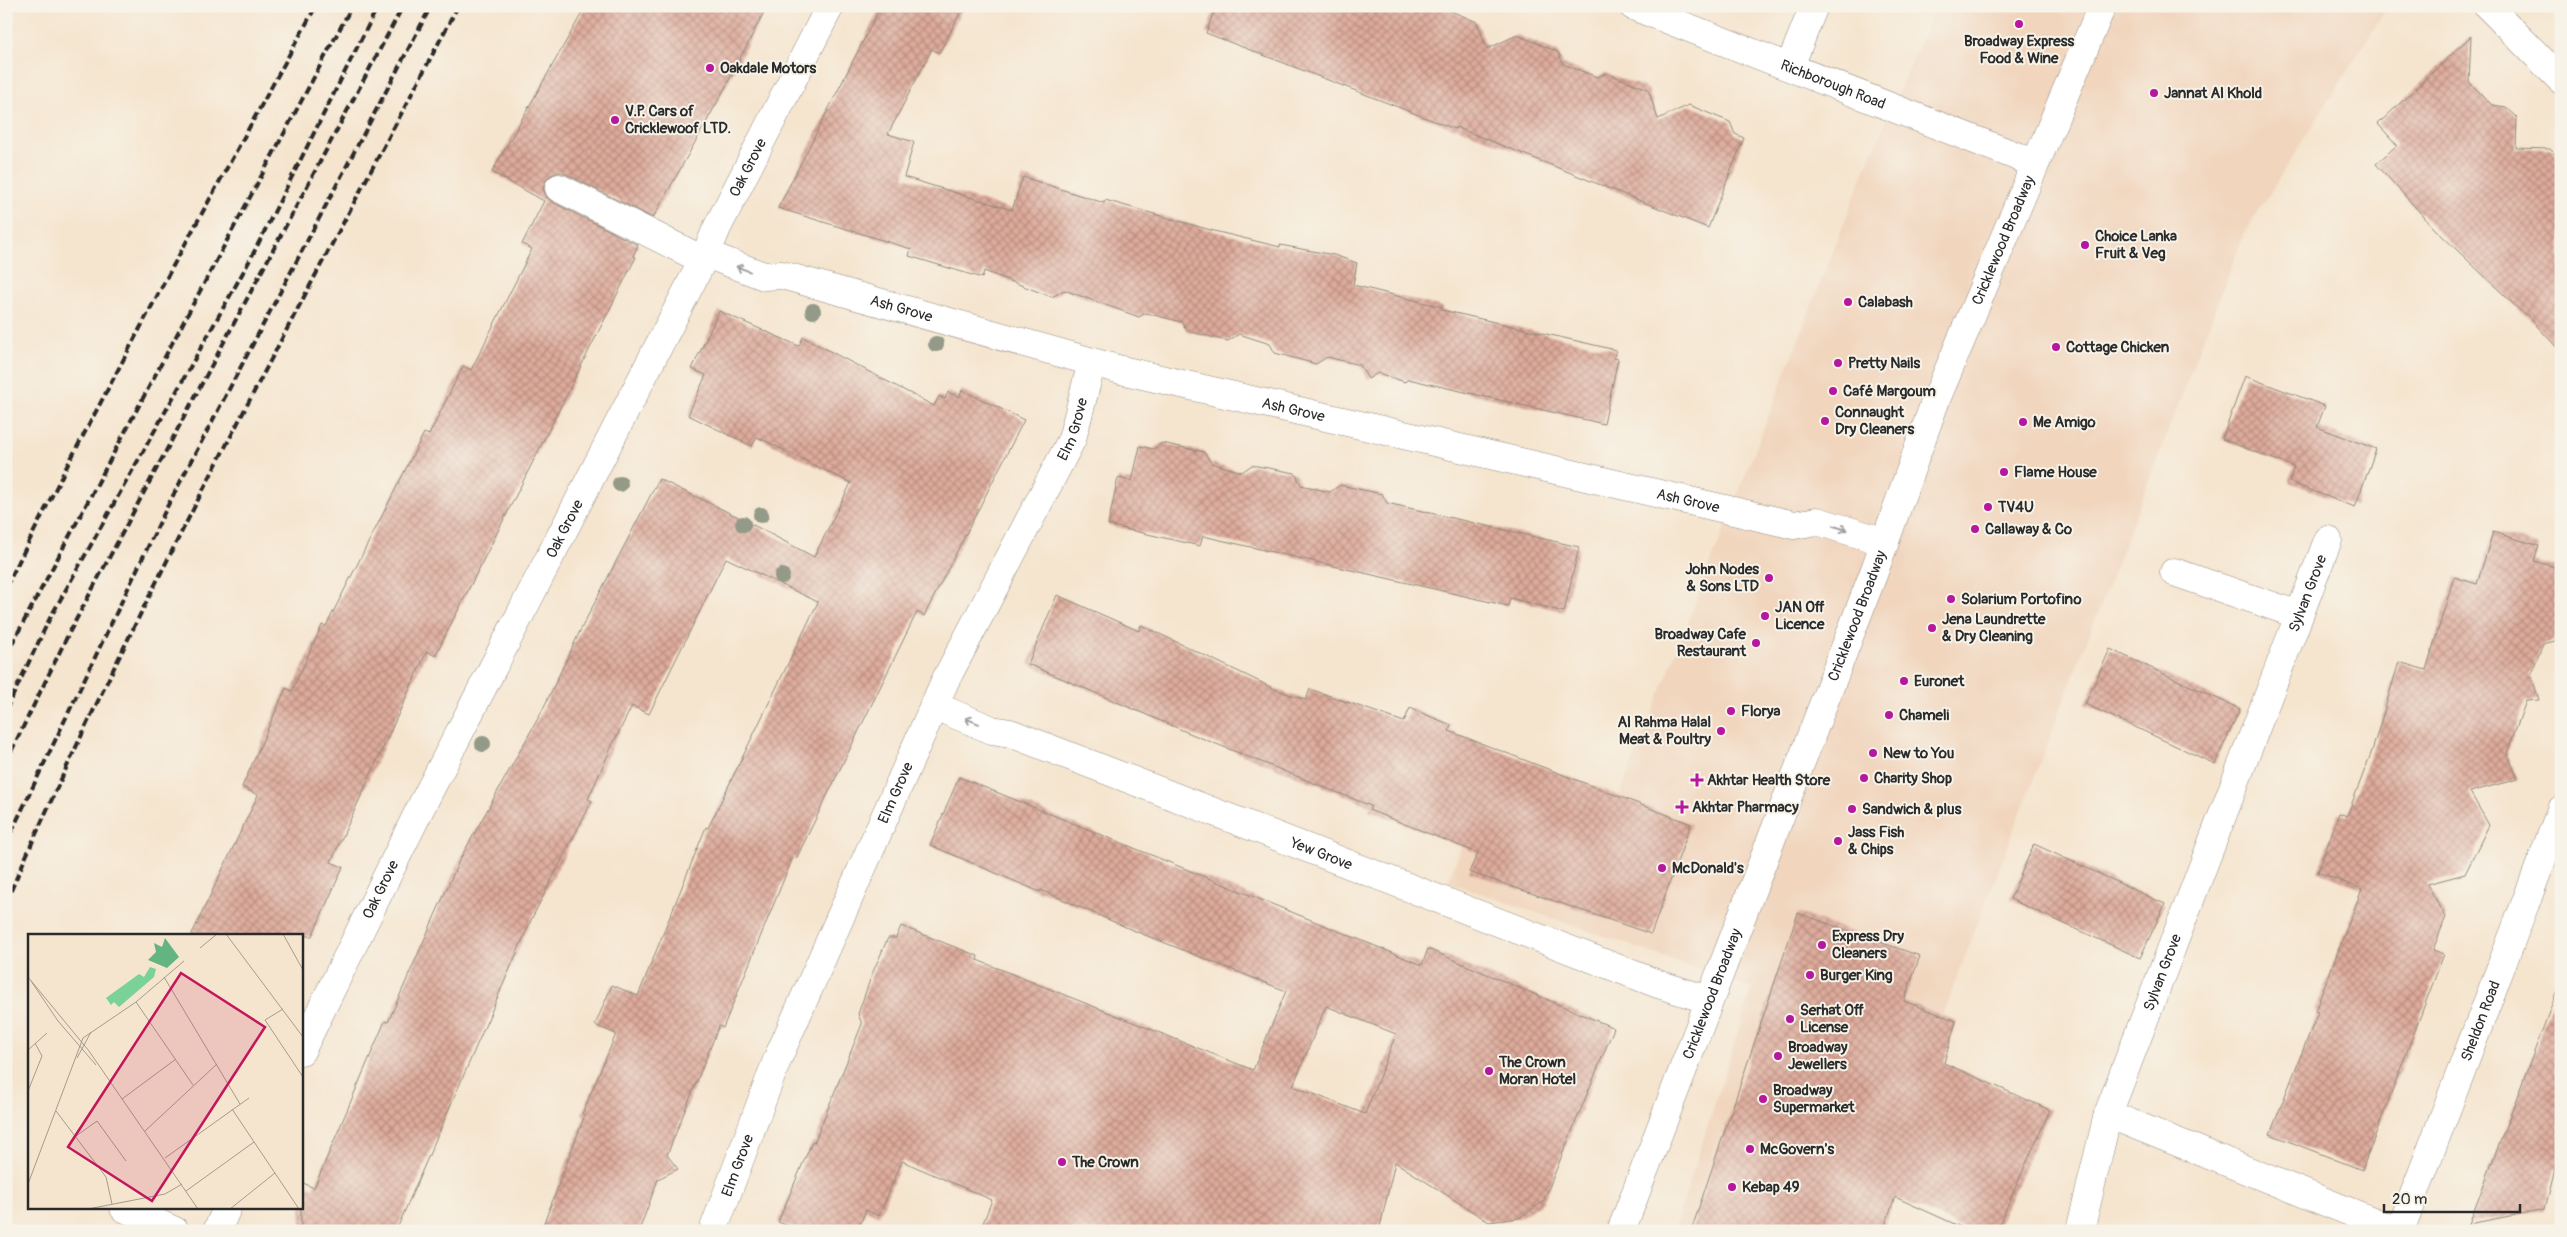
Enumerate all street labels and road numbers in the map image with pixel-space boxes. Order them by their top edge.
street label: Richborough Road [1778,56,1888,114]
street label: Oak Grove [725,135,771,200]
street label: Cricklewood Broadway [1968,172,2040,308]
street label: Ash Grove [868,291,935,327]
street label: Ash Grove [1260,394,1327,427]
street label: Elm Grove [1053,395,1092,464]
street label: Ash Grove [1655,485,1722,518]
street label: Oak Grove [542,496,588,561]
street label: Cricklewood Broadway [1824,547,1891,684]
street label: Sylvan Grove [2285,552,2332,635]
street label: Elm Grove [874,759,918,827]
street label: Yew Grove [1286,833,1356,875]
street label: Oak Grove [358,857,404,922]
street label: Cricklewood Broadway [1679,925,1746,1062]
street label: Sylvan Grove [2139,931,2186,1014]
street label: Sheldon Road [2457,978,2505,1064]
street label: Elm Grove [718,1131,759,1199]

